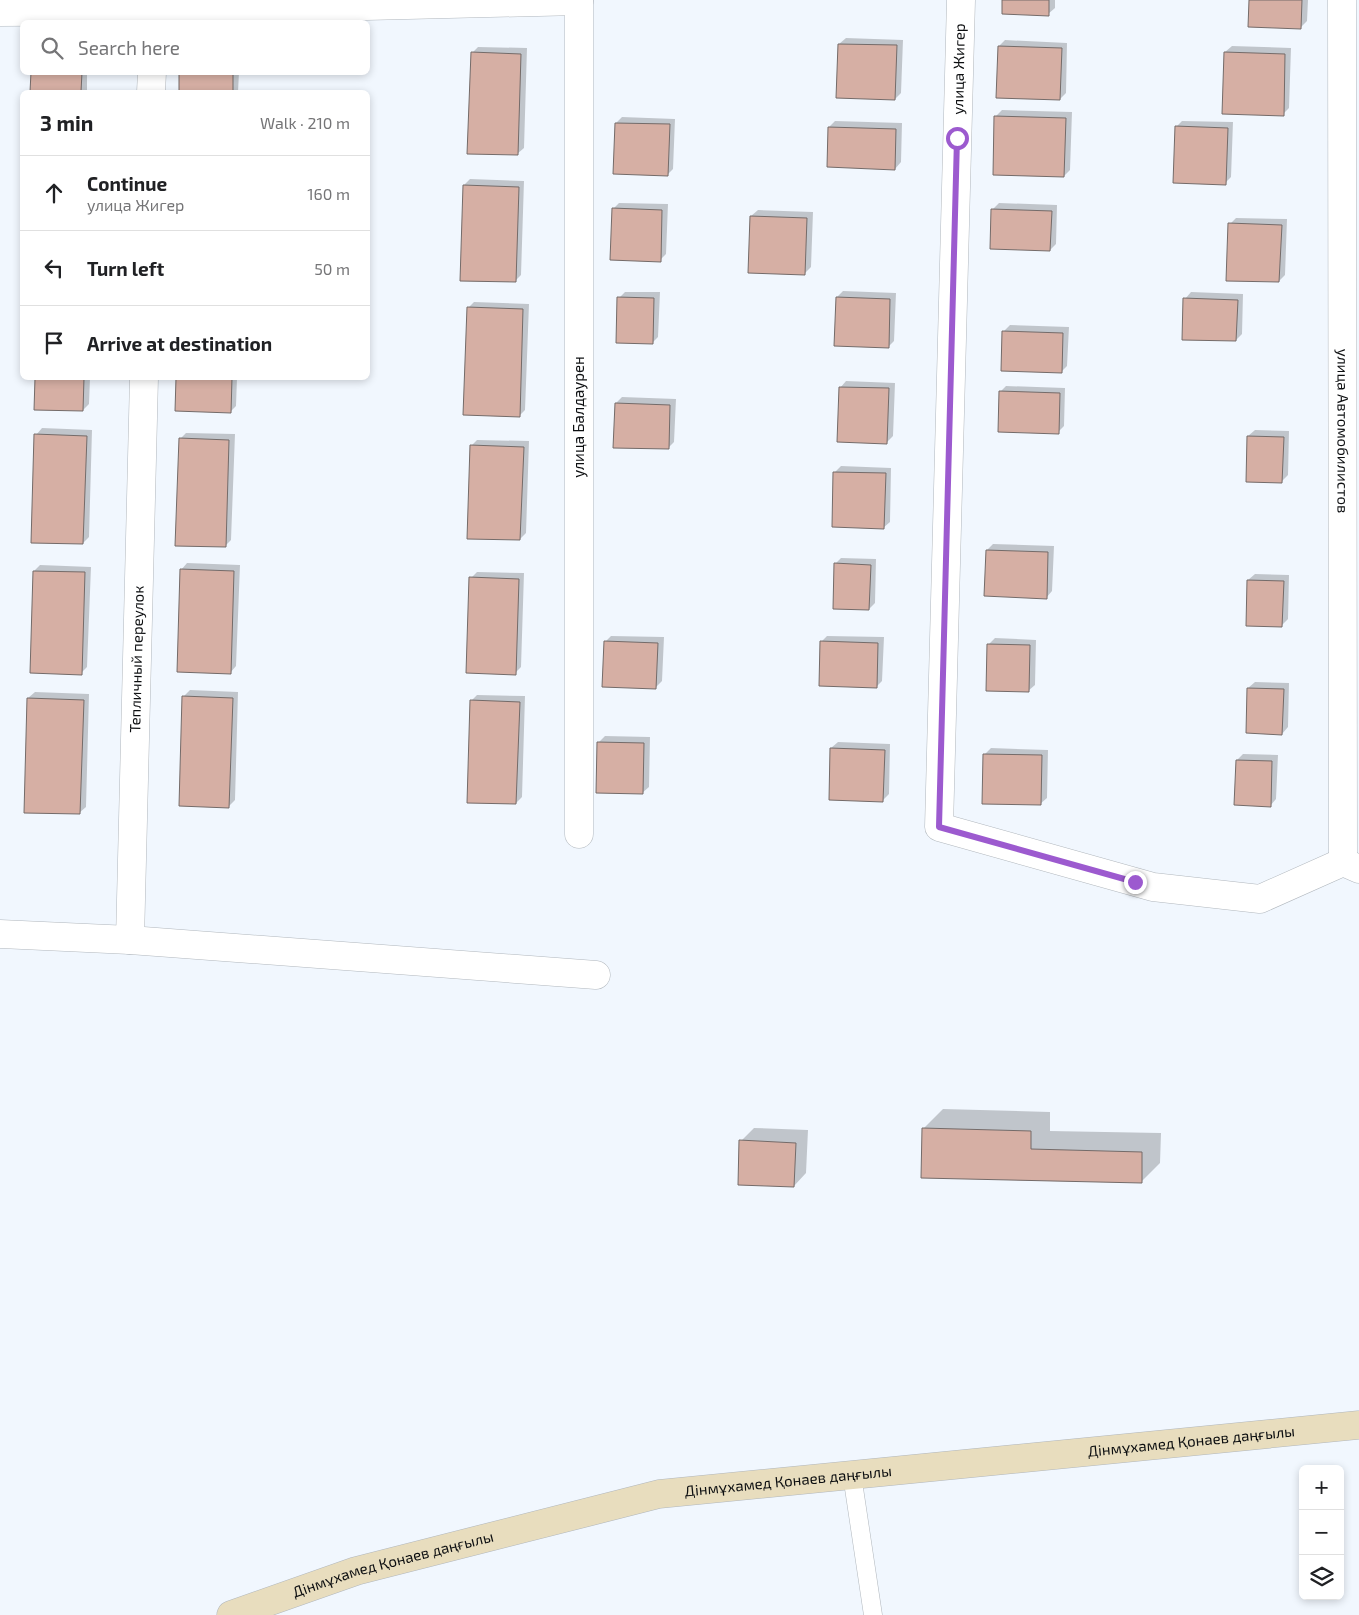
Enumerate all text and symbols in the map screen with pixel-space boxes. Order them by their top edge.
search box [20,20,370,75]
street label: улица Жигер [948,23,969,115]
icon: search [38,34,66,62]
text: Search here [78,36,180,59]
text: 3 min [40,110,93,135]
text: Walk · 210 m [260,113,350,132]
route start [946,127,969,150]
text: Continue [87,172,167,195]
icon: ahead [40,179,68,207]
text: 160 m [307,184,350,203]
text: улица Жигер [87,195,184,214]
icon: left [40,254,68,282]
text: Turn left [87,257,164,280]
text: 50 m [314,259,350,278]
icon: arrive [40,329,68,357]
text: Arrive at destination [87,332,272,355]
street label: улица Автомобилистов [1333,349,1353,513]
street label: улица Балдаурен [569,356,588,478]
street label: Тепличный переулок [125,585,147,733]
route end [1124,871,1147,894]
street label: Дінмұхамед Қонаев даңғылы [1087,1421,1296,1460]
street label: Дінмұхамед Қонаев даңғылы [684,1461,893,1499]
map controls [1299,1465,1344,1600]
button: + [1299,1465,1344,1510]
button: − [1299,1510,1344,1555]
street label: Дінмұхамед Қонаев даңғылы [290,1526,495,1601]
button: layers [1299,1555,1344,1600]

